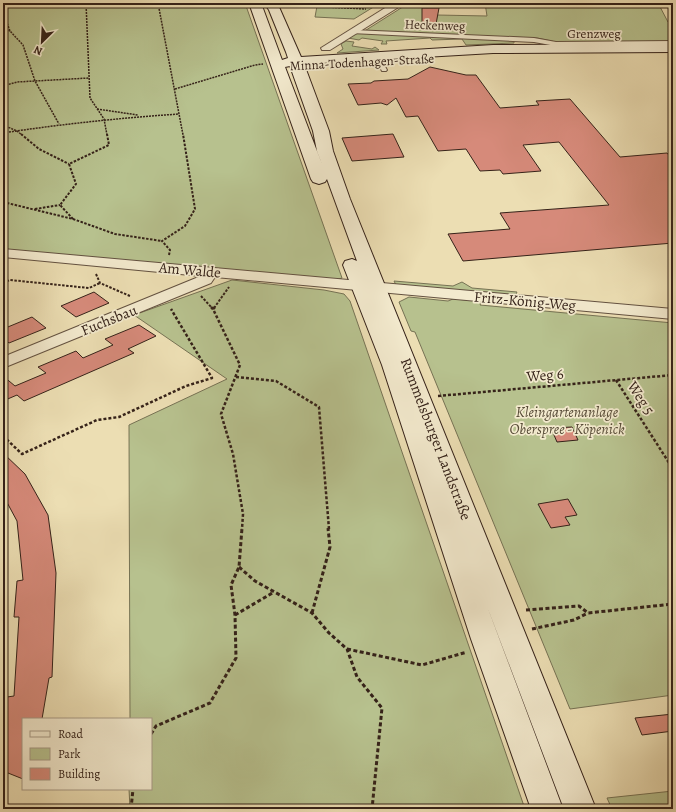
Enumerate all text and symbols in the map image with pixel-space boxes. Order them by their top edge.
street label: Heckenweg [404,15,466,35]
north arrow [22,22,62,62]
street label: Grenzweg [567,25,621,42]
text: N [31,42,45,59]
street label: Minna-Todenhagen-Straße [289,50,435,74]
street label: Am Walde [157,257,222,283]
street label: Fritz-König-Weg [473,287,577,315]
street label: Fuchsbau [78,299,141,340]
street label: Rummelsburger Landstraße [396,355,476,523]
street label: Weg 6 [525,363,564,387]
street label: Weg 5 [622,376,659,419]
park label: Kleingartenanlage Oberspree - Köpenick [509,402,625,439]
legend [22,718,152,790]
text: Road [58,726,84,742]
text: Park [58,746,81,762]
text: Building [58,766,100,782]

